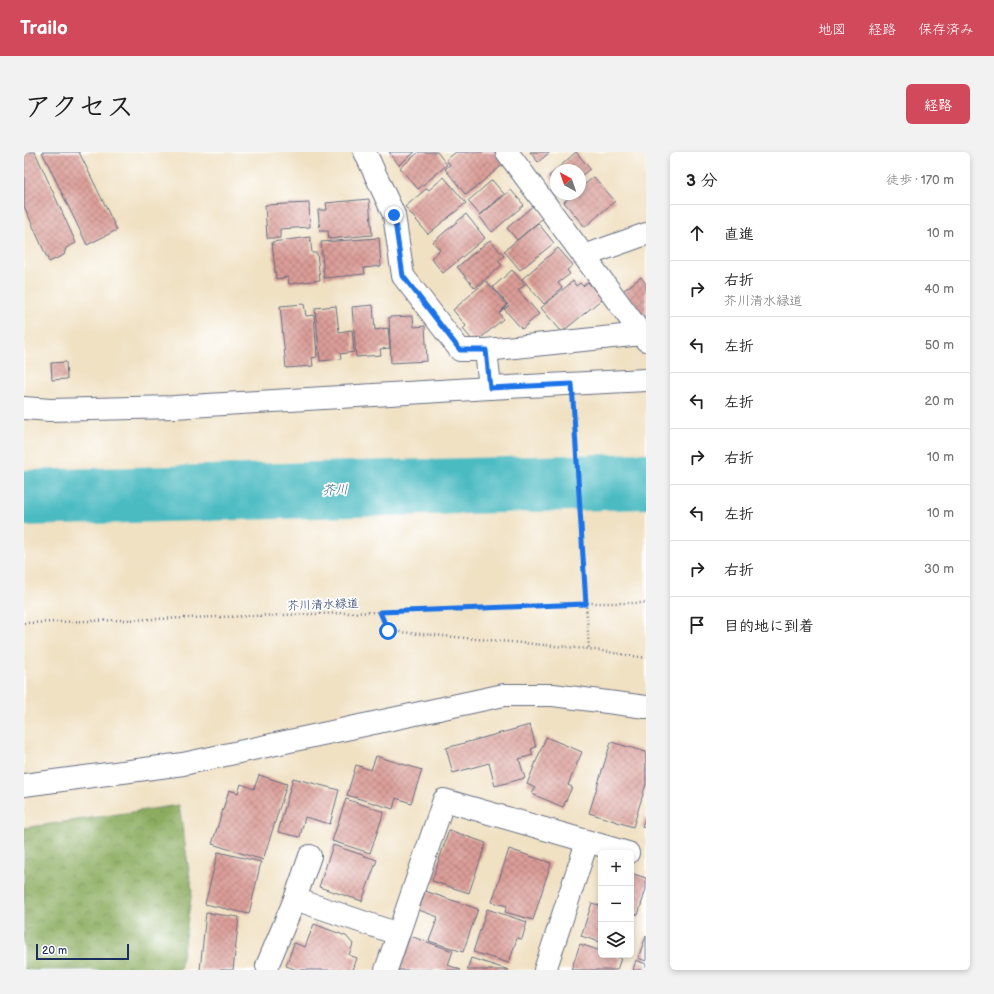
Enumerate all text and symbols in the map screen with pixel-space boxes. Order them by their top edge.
text: Trailo [20,17,68,40]
text: 地図 [818,21,846,38]
text: 経路 [868,21,896,38]
text: 保存済み [918,21,974,38]
button: 経路 [906,84,970,124]
text: アクセス [24,91,134,124]
north arrow [550,164,586,200]
text: 3 分 [686,171,718,191]
text: 徒歩 · 170 m [886,172,954,188]
route end [385,206,403,224]
icon: ahead [686,222,708,244]
text: 直進 [724,225,754,244]
text: 10 m [927,225,954,241]
text: 右折 [724,271,754,290]
icon: right [686,278,708,300]
text: 40 m [924,281,954,297]
text: 芥川清水緑道 [724,293,802,309]
icon: left [686,334,708,356]
text: 左折 [724,337,754,356]
text: 50 m [925,337,954,353]
icon: left [686,390,708,412]
text: 左折 [724,393,754,412]
text: 20 m [924,393,954,409]
icon: right [686,446,708,468]
text: 右折 [724,449,754,468]
text: 10 m [927,449,954,465]
water label: 芥川 [322,482,348,498]
icon: left [686,502,708,524]
text: 左折 [724,505,754,524]
text: 10 m [927,505,954,521]
icon: right [686,558,708,580]
text: 右折 [724,561,754,580]
text: 30 m [924,561,954,577]
street label: 芥川清水緑道 [287,596,359,614]
icon: arrive [686,614,708,636]
text: 目的地に到着 [724,617,814,636]
route start [379,622,397,640]
map controls [598,850,634,958]
button: + [598,850,634,886]
button: − [598,886,634,922]
button: layers [598,922,634,958]
scale bar [36,942,129,961]
text: 20 m [42,944,67,957]

